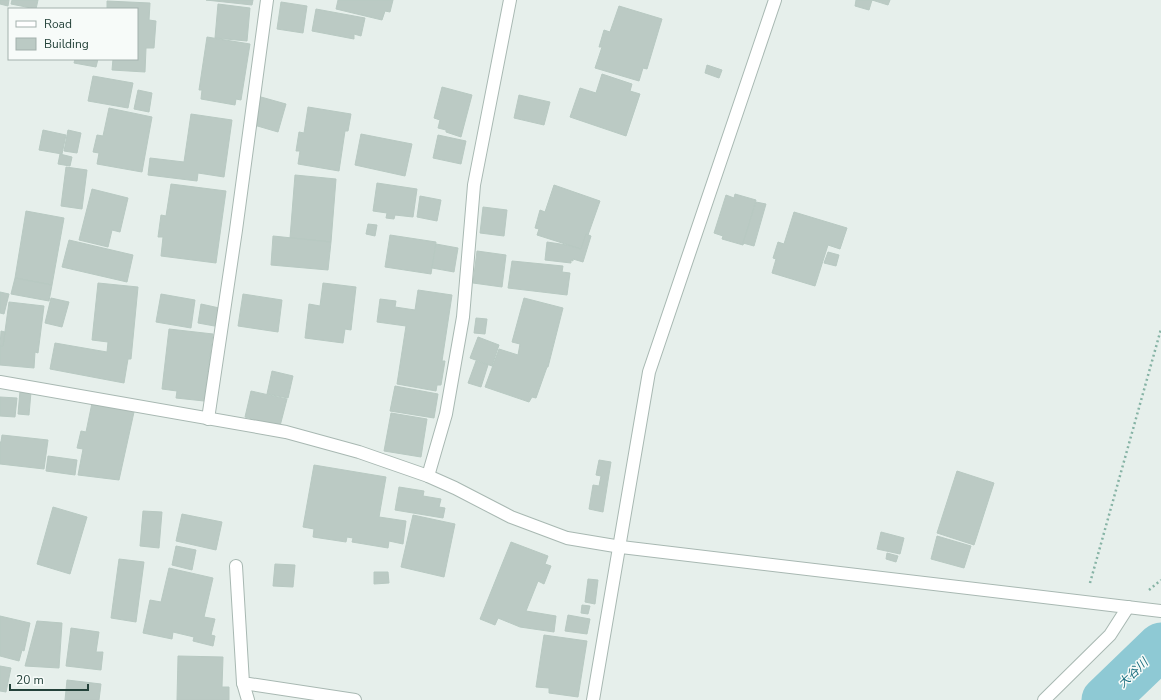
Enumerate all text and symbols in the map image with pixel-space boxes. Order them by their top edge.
legend [8,8,138,60]
text: Road [44,16,72,32]
text: Building [44,36,89,52]
water label: 大谷川 [1114,653,1153,691]
scale bar [10,666,88,692]
text: 20 m [16,672,44,688]

